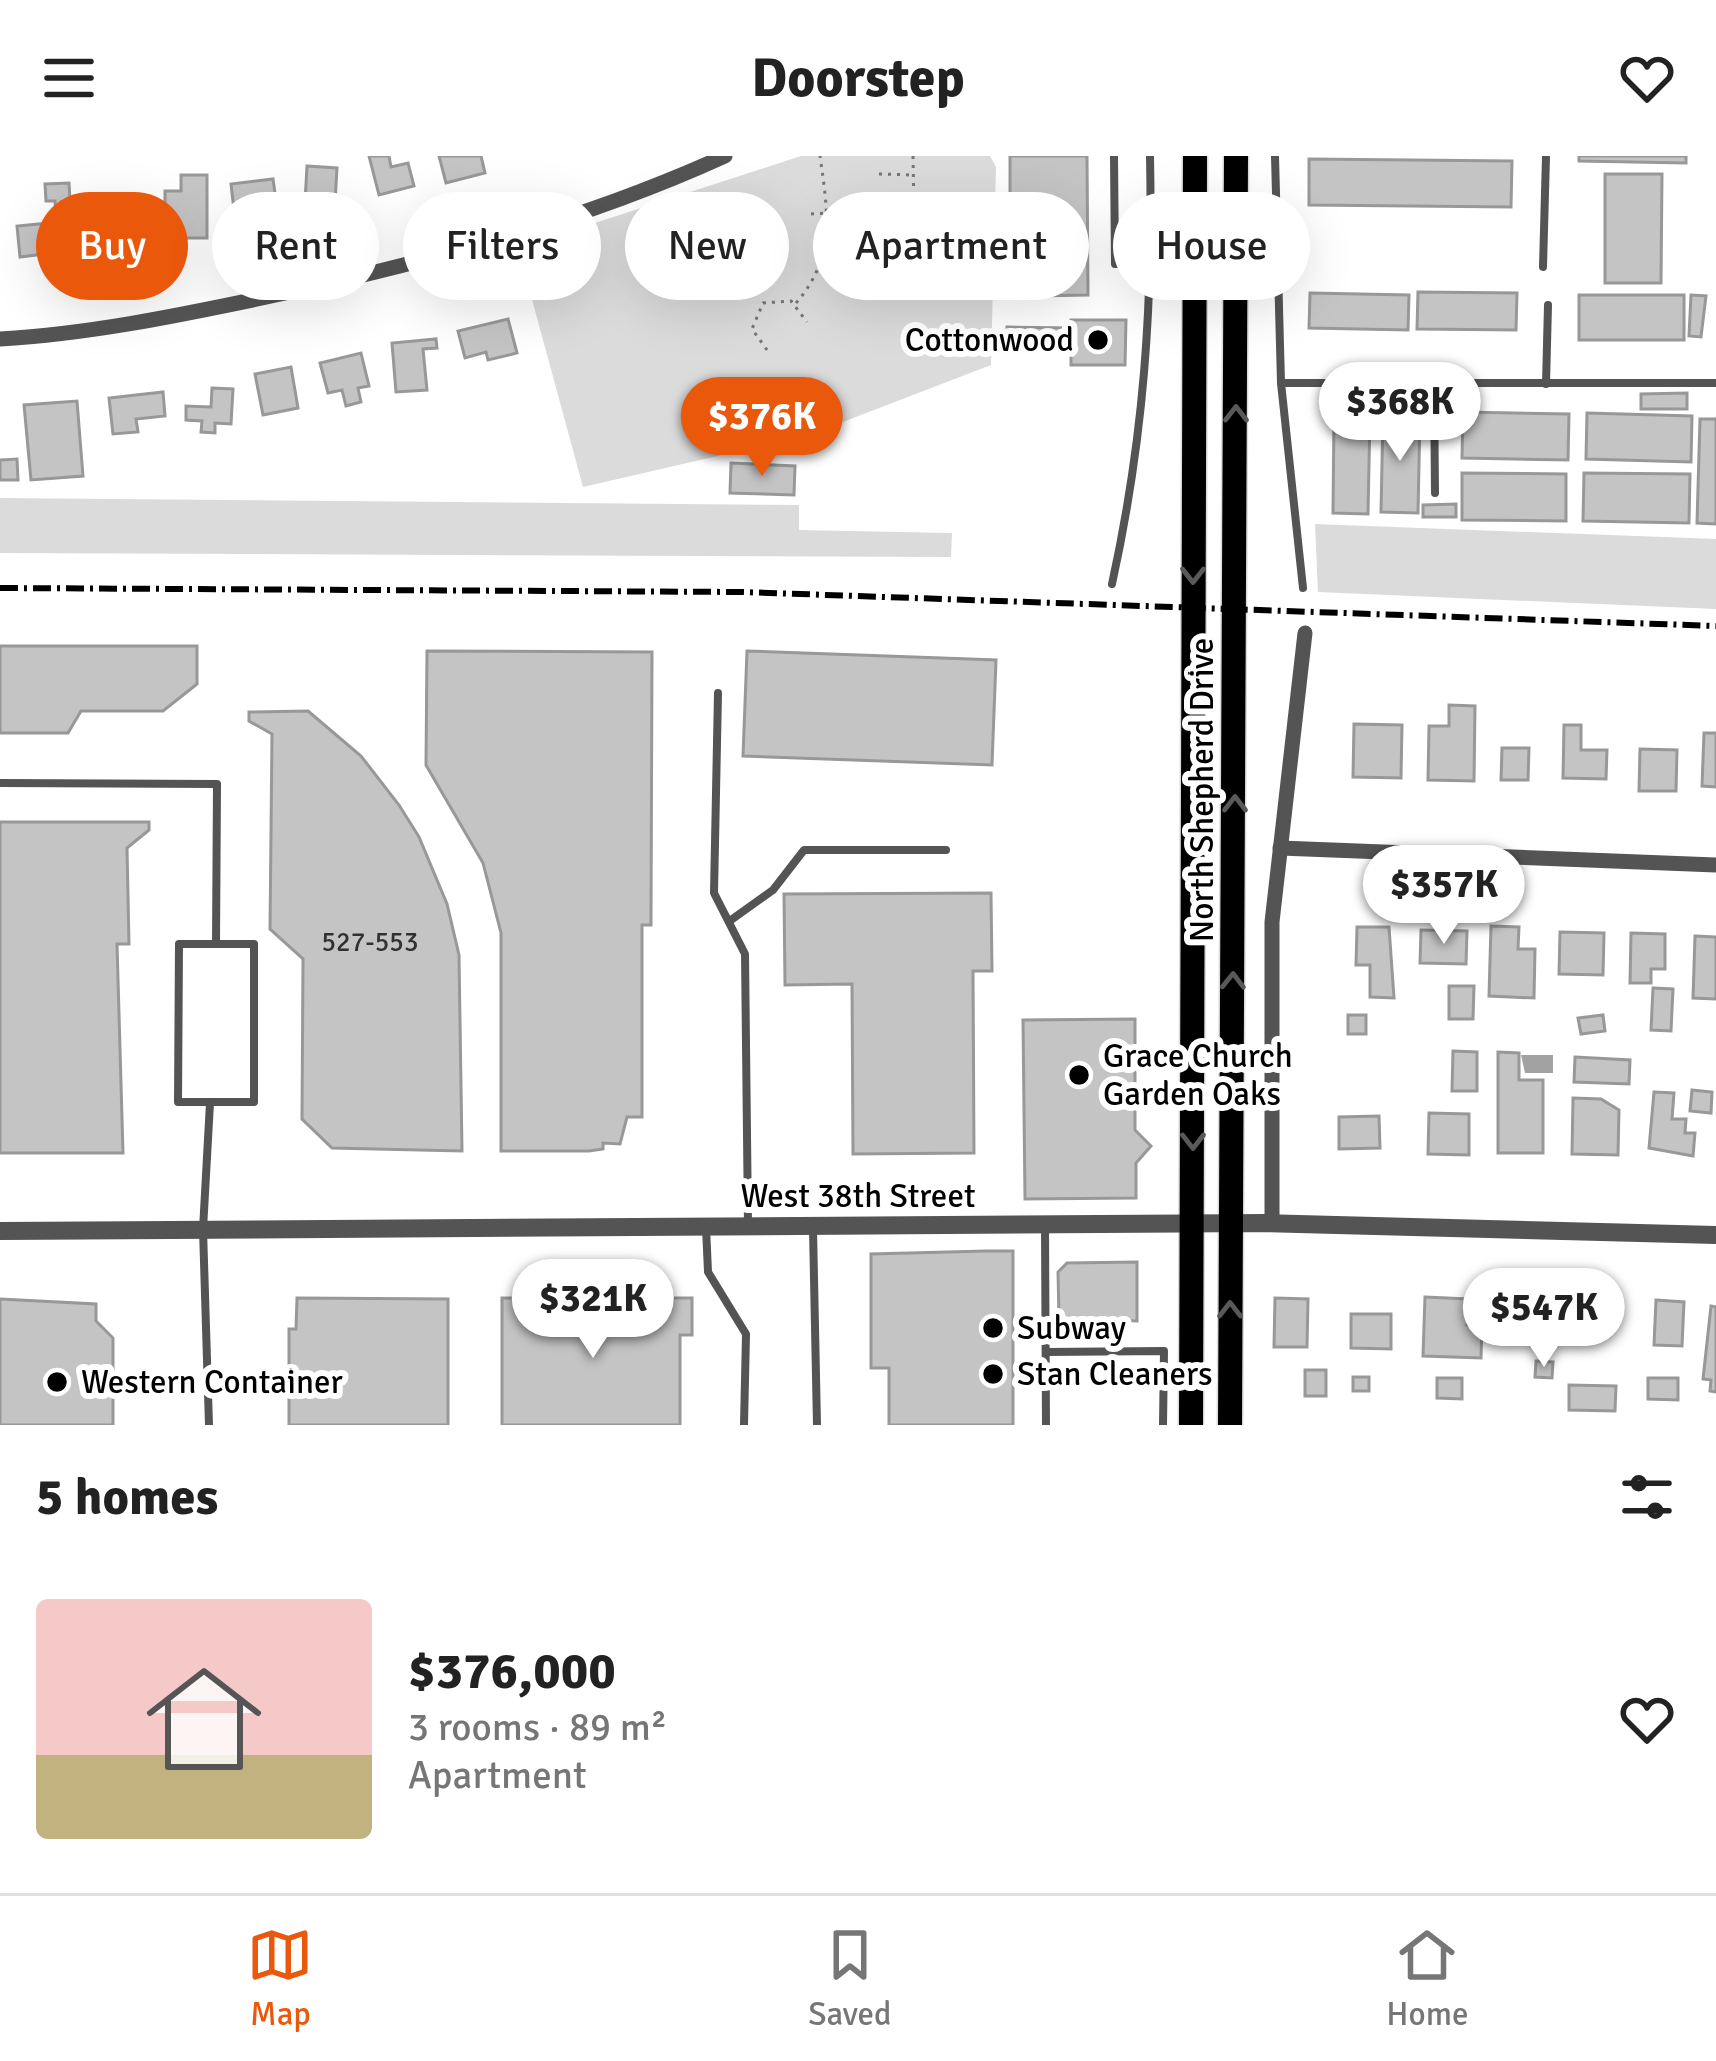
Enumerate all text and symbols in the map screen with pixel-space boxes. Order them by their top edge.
icon: menu [36,45,102,111]
text: Doorstep [751,45,965,112]
icon: heart [1614,45,1680,111]
chip: Buy [36,192,188,300]
chip: Rent [212,192,379,300]
chip: Filters [403,192,601,300]
chip: New [625,192,789,300]
chip: Apartment [813,192,1089,300]
chip: House [1113,192,1310,300]
place label: Cottonwood [905,320,1074,361]
marker: Cottonwood [1085,327,1111,353]
pin: $368K [1316,362,1484,464]
pin: $376K [678,377,846,479]
text: $368K [1346,377,1454,425]
text: $376K [708,392,816,440]
one-way arrow [1223,404,1249,422]
one-way arrow [1180,567,1206,585]
street label: North Shepherd Drive [1182,638,1223,942]
one-way arrow [1222,794,1248,812]
pin: $357K [1360,845,1528,947]
text: $357K [1390,860,1498,908]
house number: 527-553 [322,926,418,959]
one-way arrow [1220,971,1246,990]
place label: Grace Church Garden Oaks [1103,1036,1293,1115]
marker: Grace Church Garden Oaks [1066,1062,1092,1088]
one-way arrow [1180,1133,1206,1151]
street label: West 38th Street [741,1176,975,1217]
pin: $321K [509,1259,677,1361]
pin: $547K [1460,1268,1628,1370]
text: $321K [539,1274,647,1322]
text: $547K [1490,1283,1598,1331]
one-way arrow [1217,1300,1243,1318]
place label: Subway [1017,1308,1127,1349]
marker: Subway [980,1315,1006,1341]
place label: Stan Cleaners [1017,1354,1213,1395]
marker: Stan Cleaners [980,1361,1006,1387]
place label: Western Container [81,1362,343,1403]
marker: Western Container [44,1369,70,1395]
icon: filters [1614,1464,1680,1530]
text: 5 homes [36,1466,218,1529]
text: $376,000 [408,1640,616,1703]
icon: home [132,1647,276,1791]
icon: heart [1614,1686,1680,1752]
text: 3 rooms · 89 m² [408,1703,667,1751]
text: Apartment [408,1751,587,1799]
tab: Map [247,1922,313,2035]
tab: Saved [808,1922,891,2035]
tab: Home [1386,1922,1469,2035]

